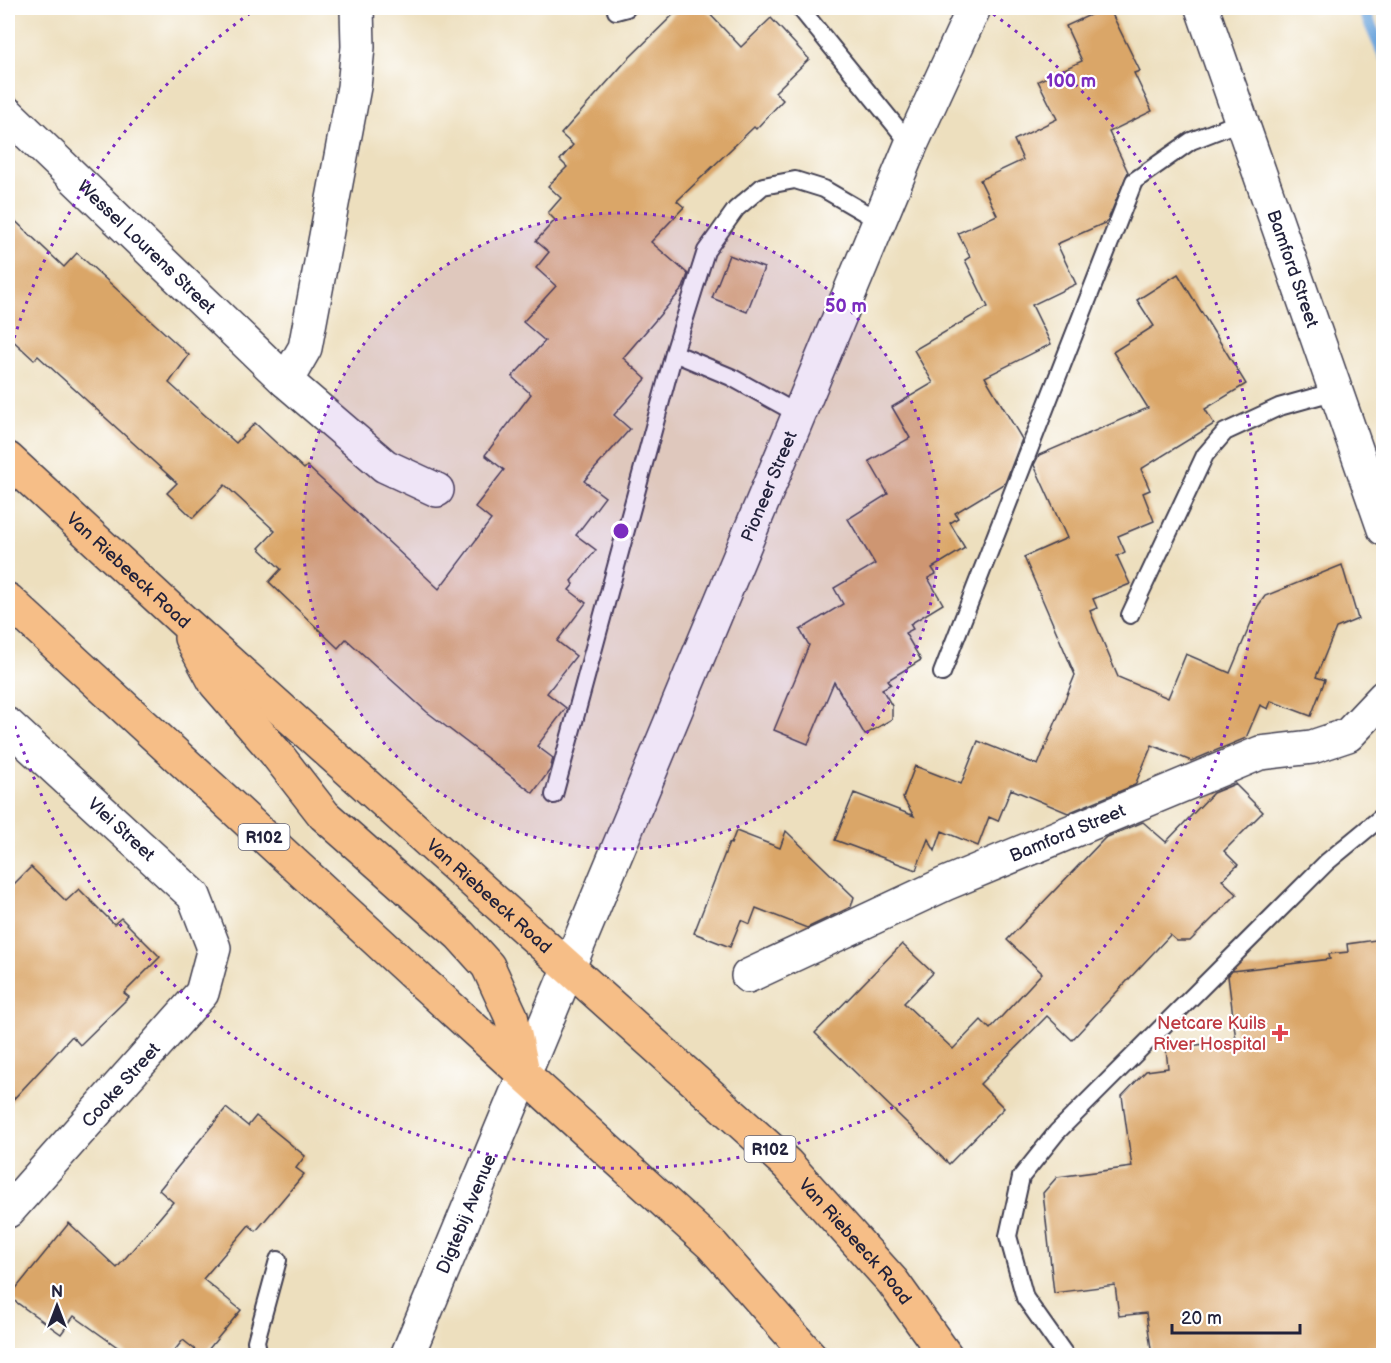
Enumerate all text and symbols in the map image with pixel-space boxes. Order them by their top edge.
text: 100 m [1046,71,1096,92]
street label: Wessel Lourens Street [73,176,220,319]
street label: Bamford Street [1262,207,1323,331]
text: 50 m [825,296,867,317]
street label: Pioneer Street [737,428,802,545]
street label: Van Riebeeck Road [62,508,194,633]
centre of rings [611,521,631,541]
street label: Vlei Street [83,793,159,866]
street label: Bamford Street [1007,800,1129,867]
road number: R102 [238,824,290,850]
street label: Van Riebeeck Road [422,835,556,958]
place label: Netcare Kuils River Hospital [1153,1013,1266,1055]
marker: Netcare Kuils River Hospital [1271,1024,1289,1042]
street label: Cooke Street [78,1038,165,1132]
road number: R102 [744,1136,796,1162]
street label: Digtebij Avenue [432,1151,501,1277]
street label: Van Riebeeck Road [794,1174,916,1309]
north arrow [27,1276,87,1336]
text: N [51,1283,63,1302]
scale bar [1172,1297,1300,1335]
text: 20 m [1181,1308,1222,1329]

